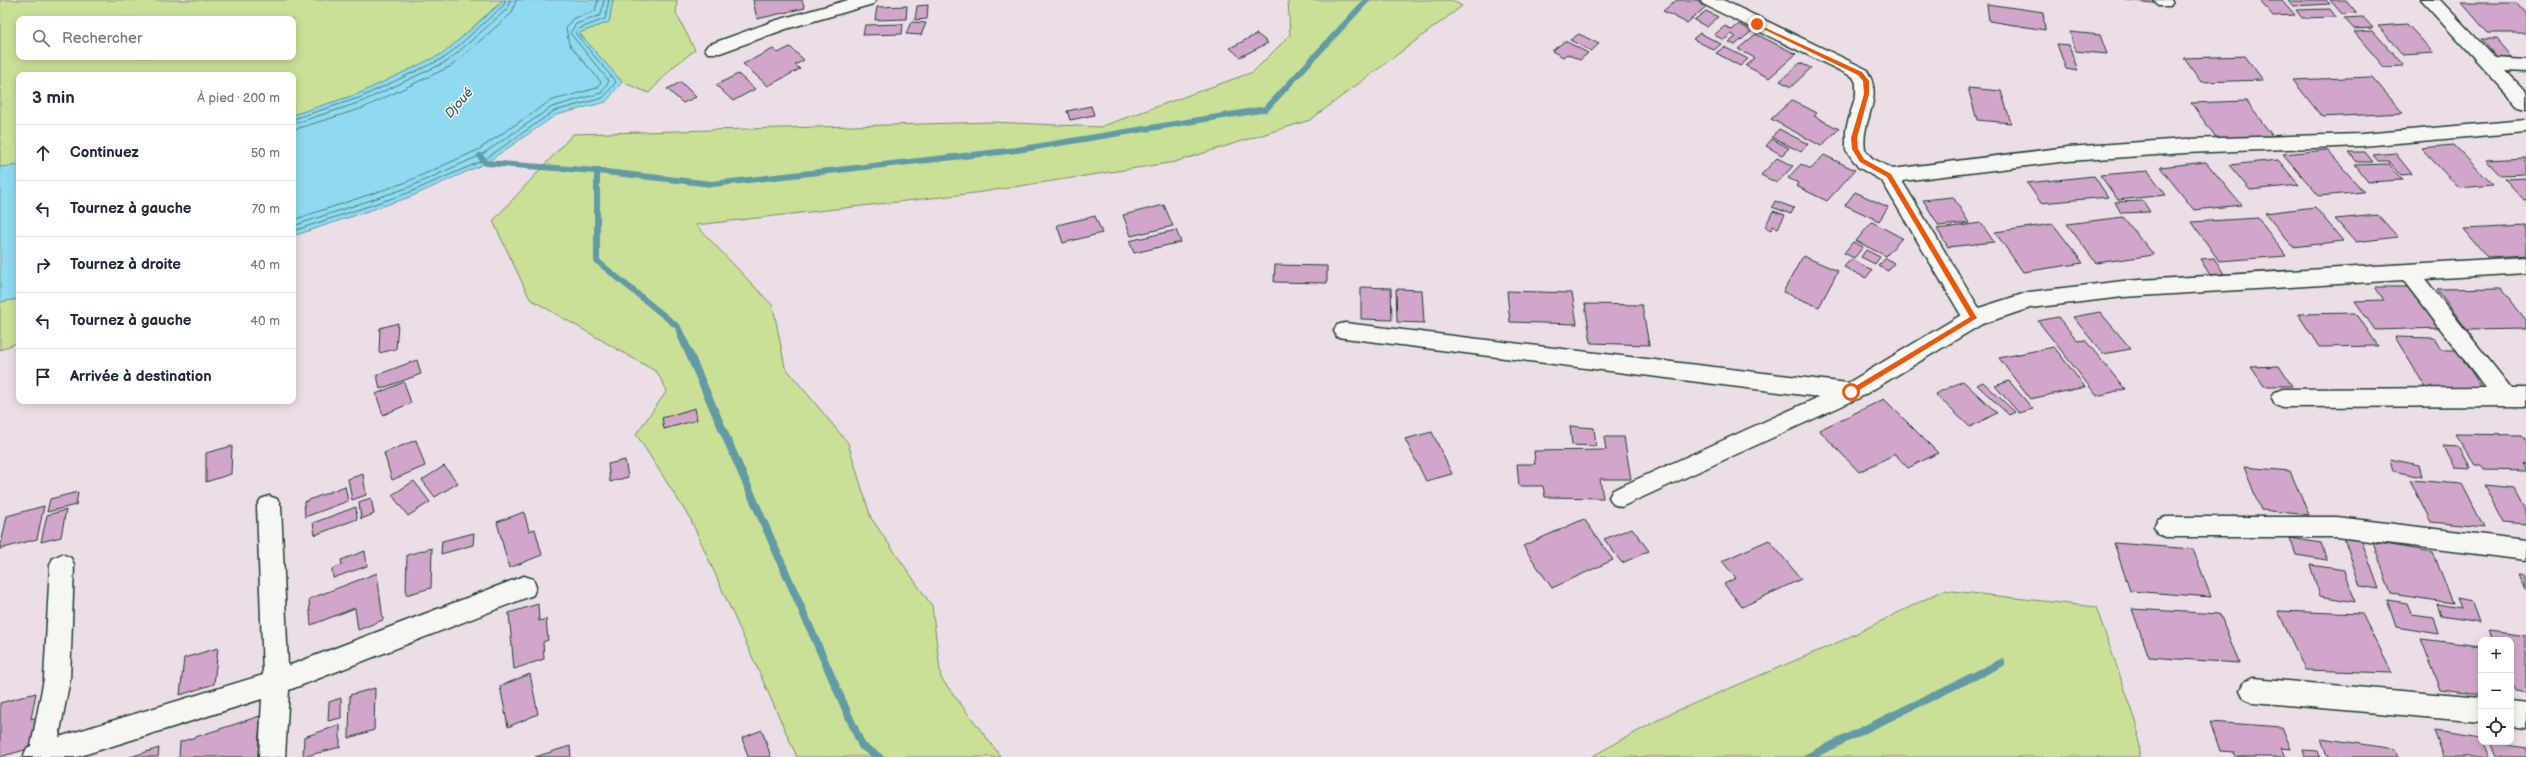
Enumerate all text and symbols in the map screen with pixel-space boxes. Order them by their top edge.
route end [1748,15,1766,33]
search box [16,16,296,60]
icon: search [30,27,52,49]
text: Rechercher [62,29,142,48]
water label: Djoué [441,84,477,121]
text: 3 min [32,88,75,108]
text: À pied · 200 m [197,90,280,106]
icon: ahead [32,142,54,164]
text: Continuez [70,143,139,162]
text: 50 m [251,145,280,161]
icon: left [32,198,54,220]
text: Tournez à gauche [70,199,191,218]
text: 70 m [252,201,280,217]
icon: right [32,254,54,276]
text: Tournez à droite [70,255,181,274]
text: 40 m [250,257,280,273]
icon: left [32,310,54,332]
text: Tournez à gauche [70,311,191,330]
text: 40 m [250,313,280,329]
icon: arrive [32,366,54,388]
text: Arrivée à destination [70,367,212,386]
route start [1842,383,1860,401]
map controls [2478,637,2514,745]
button: + [2478,637,2514,673]
button: − [2478,673,2514,709]
button: locate [2478,709,2514,745]

